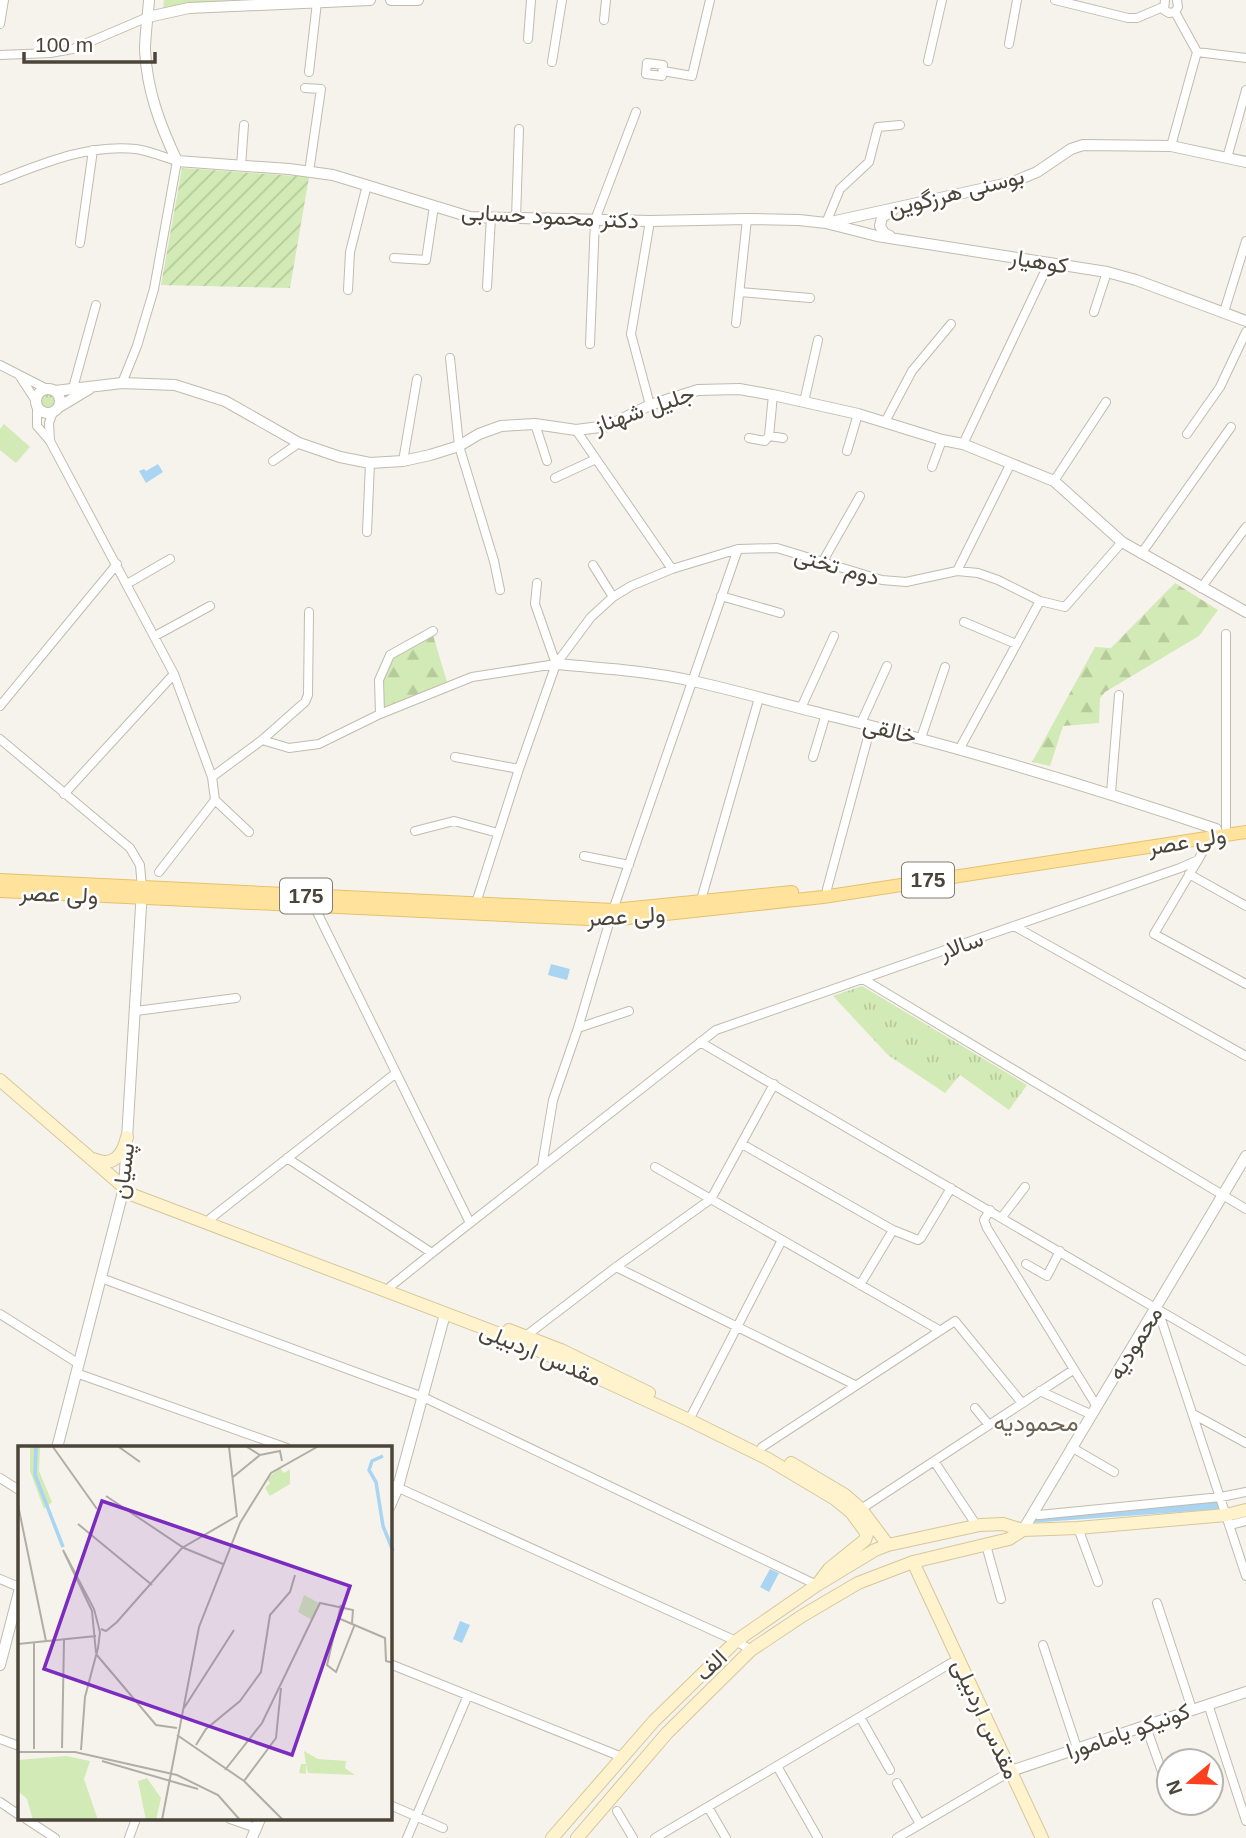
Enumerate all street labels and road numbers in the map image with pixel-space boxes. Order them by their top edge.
street label: بوسنی هرزگوین [885,163,1027,223]
street label: دکتر محمود حسابی [460,198,640,236]
street label: کوهیار [1007,243,1070,280]
street label: جلیل شهناز [589,380,698,441]
street label: دوم تختی [791,541,882,592]
street label: خالقی [860,711,920,750]
street label: ولی عصر [1145,822,1228,862]
road number: 175 [902,862,954,898]
road number: 175 [280,878,332,914]
street label: ولی عصر [18,879,99,911]
street label: ولی عصر [585,901,666,933]
street label: سالار [934,925,987,967]
street label: پسیان [107,1141,142,1201]
street label: محمودیه [1102,1302,1169,1385]
street label: مقدس اردبیلی [476,1317,606,1393]
street label: الف [690,1644,732,1686]
street label: مقدس اردبیلی [945,1655,1025,1784]
street label: کونیکو یامامورا [1063,1698,1194,1766]

